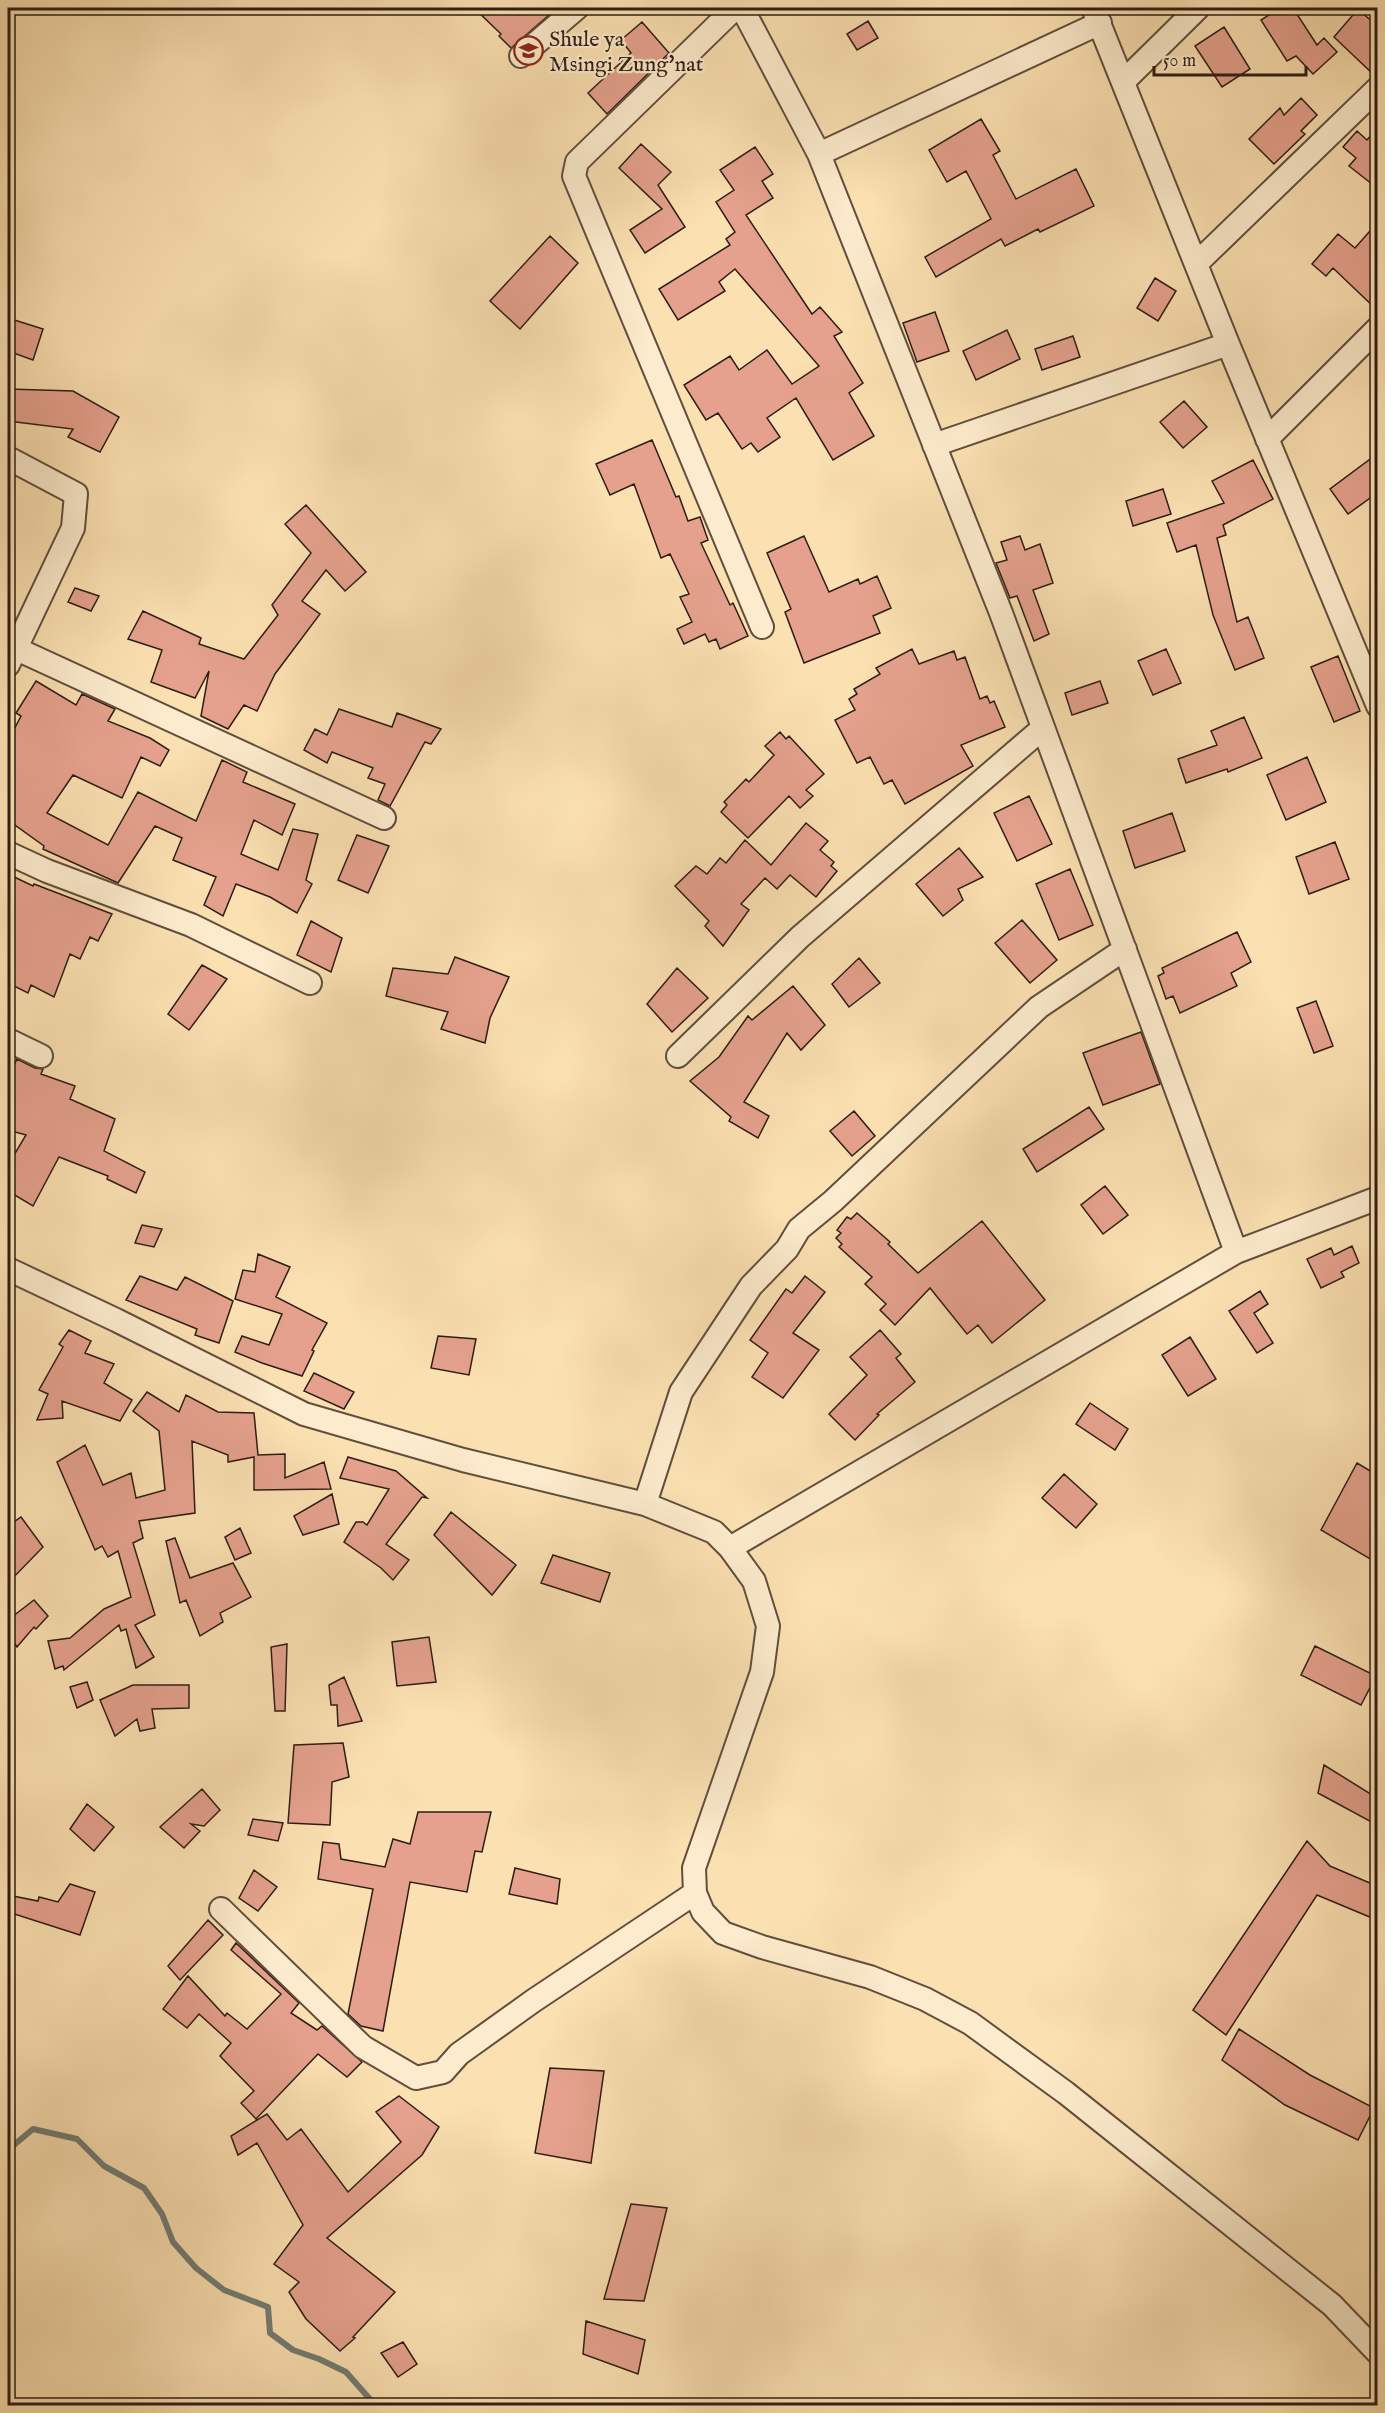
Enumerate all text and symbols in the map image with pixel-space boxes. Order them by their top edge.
place label: Shule ya Msingi Zung'nat [549,26,704,79]
school or university icon: Shule ya Msingi Zung'nat [512,35,544,67]
scale bar [1154,39,1306,77]
text: 50 m [1163,50,1196,73]

